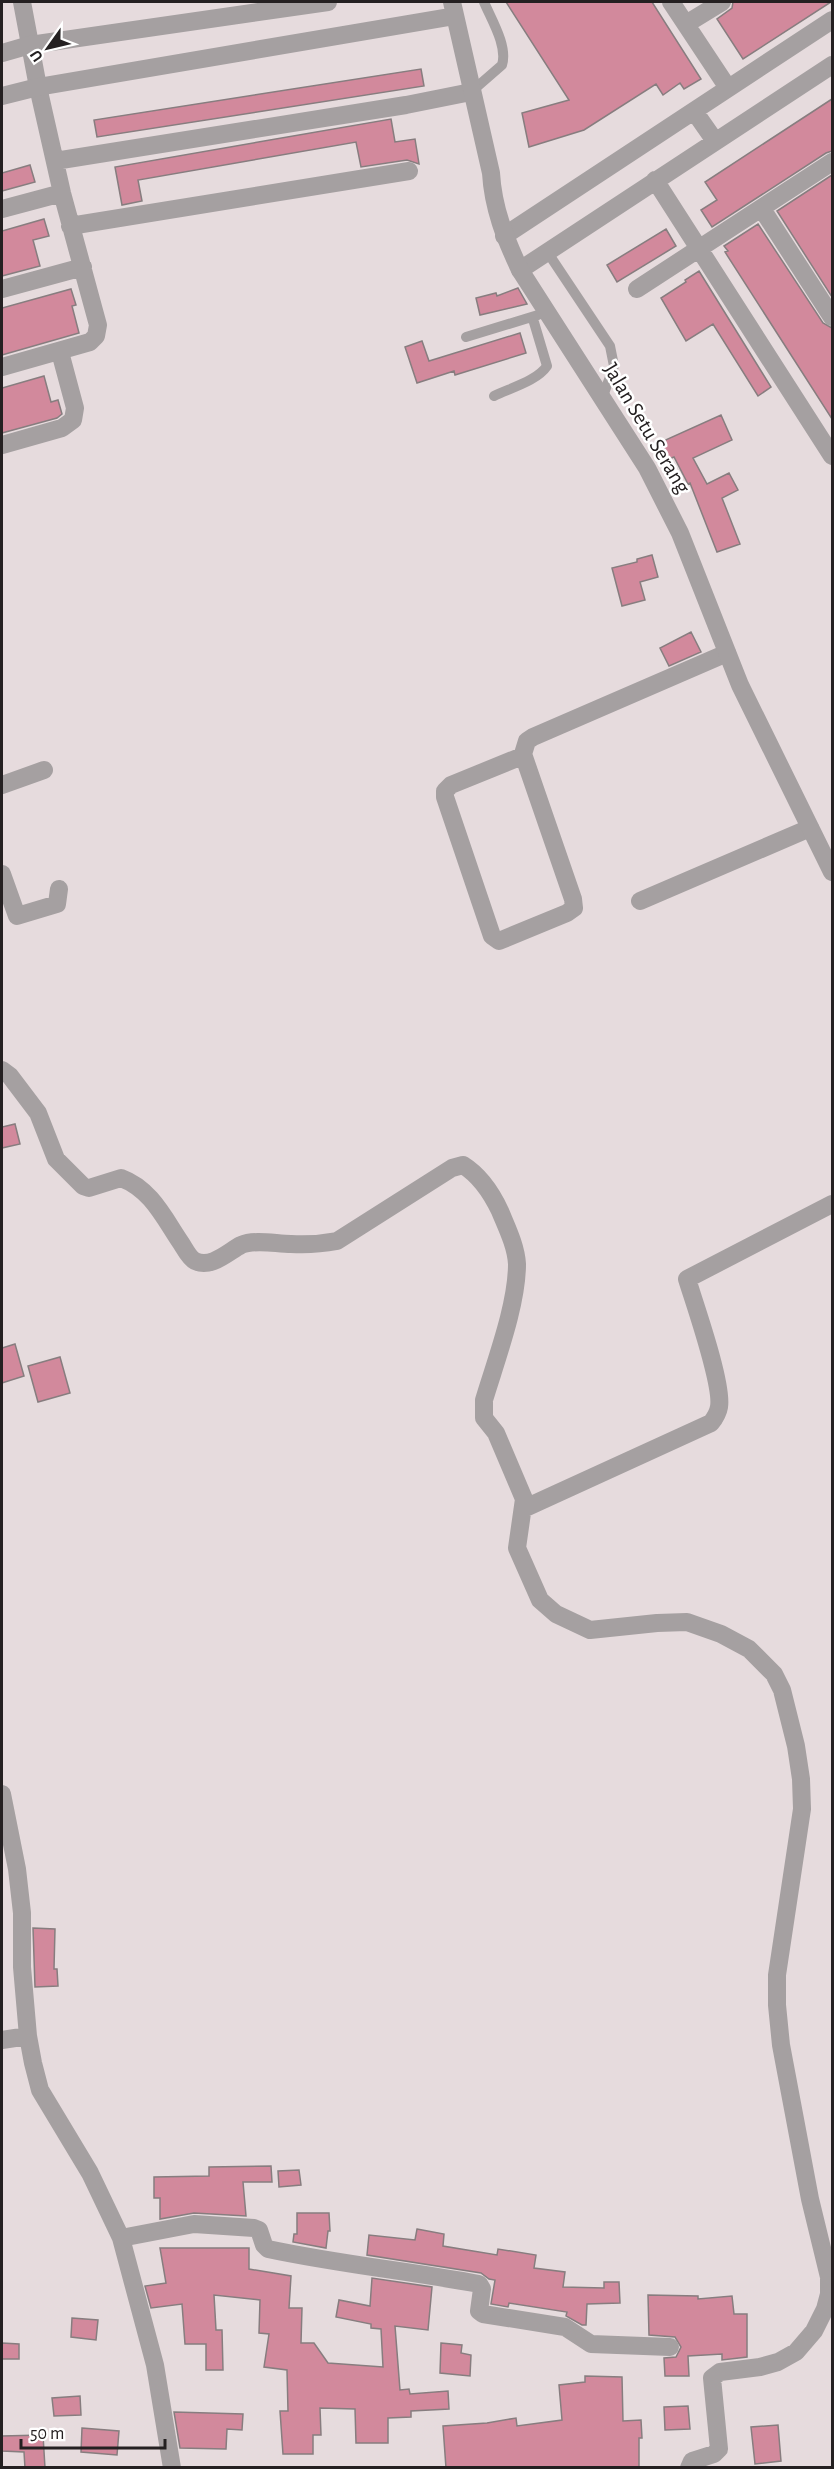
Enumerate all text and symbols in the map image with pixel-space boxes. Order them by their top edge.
north arrow [18,18,78,78]
text: U [27,47,46,65]
street label: Jalan Setu Serang [599,359,695,497]
scale bar [21,2412,165,2450]
text: 50 m [30,2425,64,2443]

